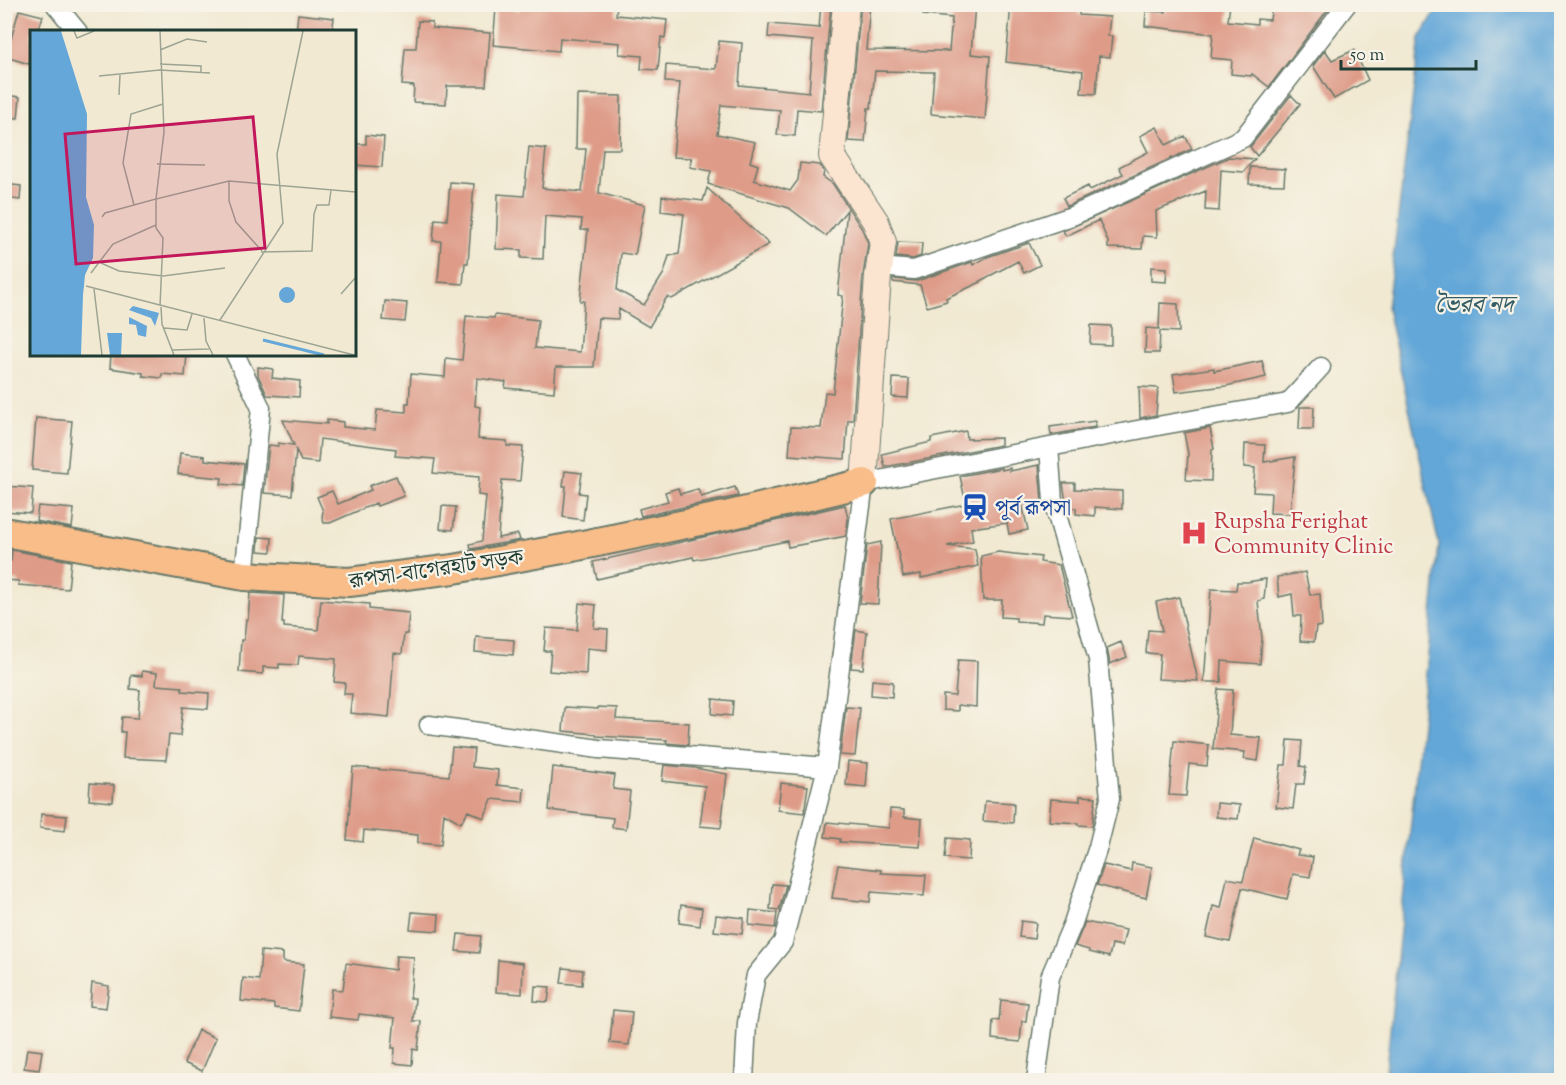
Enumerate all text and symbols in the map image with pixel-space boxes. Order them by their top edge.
inset map [30,30,356,356]
scale bar [1341,33,1476,71]
text: 50 m [1349,43,1385,69]
water label: ভৈরব নদ [1435,289,1518,323]
station icon: পূর্ব রূপসা [960,492,990,522]
place label: পূর্ব রূপসা [995,494,1071,526]
place label: Rupsha Ferighat Community Clinic [1214,507,1394,564]
hospital icon: Rupsha Ferighat Community Clinic [1179,518,1209,548]
street label: রূপসা-বাগেরহাট সড়ক [346,543,527,599]

